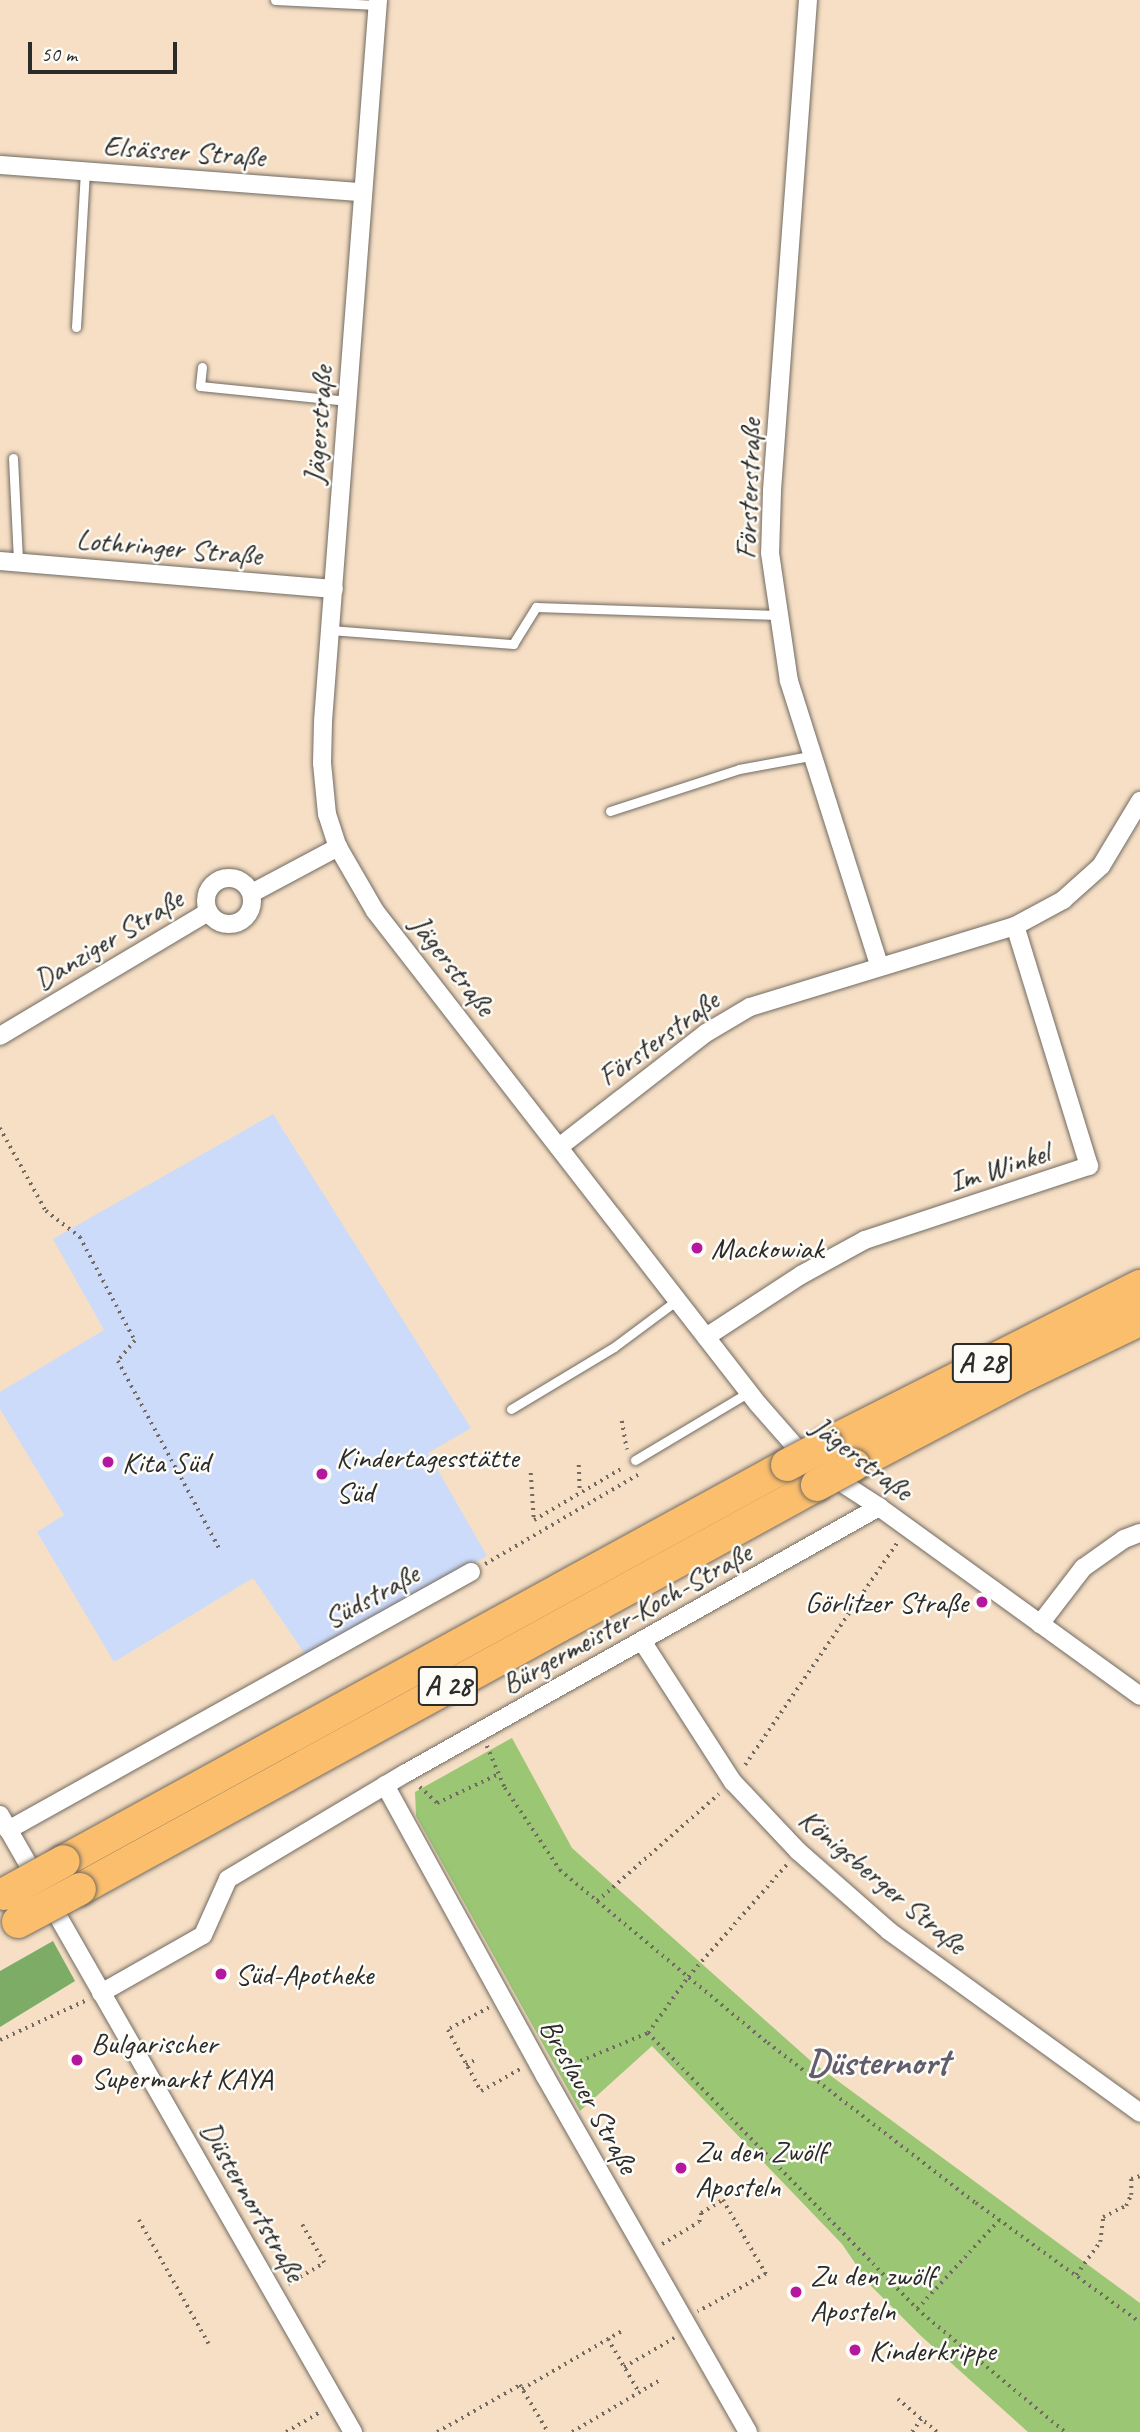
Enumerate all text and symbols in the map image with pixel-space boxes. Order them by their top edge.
scale bar [32,28,180,72]
text: 50 m [41,41,77,67]
street label: Elsässer Straße [101,127,267,175]
street label: Jägerstraße [296,365,340,485]
street label: Försterstraße [728,418,768,560]
street label: Lothringer Straße [75,521,263,573]
street label: Danziger Straße [27,880,189,998]
street label: Jägerstraße [402,907,504,1023]
street label: Försterstraße [591,982,725,1094]
street label: Im Winkel [944,1134,1054,1200]
place label: Mackowiak [711,1230,823,1266]
marker: Mackowiak [689,1240,705,1256]
road number: A 28 [950,1338,1014,1388]
street label: Jägerstraße [804,1408,920,1508]
place label: Kindertagesstätte Süd [336,1439,518,1510]
place label: Kita Süd [122,1444,210,1480]
marker: Kita Süd [100,1454,116,1470]
marker: Kindertagesstätte Süd [314,1466,330,1482]
street label: Bürgermeister-Koch-Straße [495,1534,757,1702]
street label: Südstraße [317,1555,425,1637]
place label: Görlitzer Straße [803,1584,968,1620]
marker: Görlitzer Straße [974,1594,990,1610]
road number: A 28 [416,1662,480,1710]
street label: Königsberger Straße [792,1800,974,1962]
place label: Süd-Apotheke [235,1956,373,1992]
marker: Süd-Apotheke [213,1966,229,1982]
street label: Breslauer Straße [531,2012,647,2180]
place label: Bulgarischer Supermarkt KAYA [91,2025,273,2096]
district label: Düsternort [807,2040,949,2084]
marker: Bulgarischer Supermarkt KAYA [69,2052,85,2068]
street label: Düsternortstraße [193,2115,313,2287]
place label: Zu den Zwölf Aposteln [695,2133,825,2204]
marker: Zu den Zwölf Aposteln [673,2160,689,2176]
place label: Zu den zwölf Aposteln [810,2257,935,2328]
marker: Zu den zwölf Aposteln [788,2284,804,2300]
place label: Kinderkrippe [869,2332,995,2368]
marker: Kinderkrippe [847,2342,863,2358]

